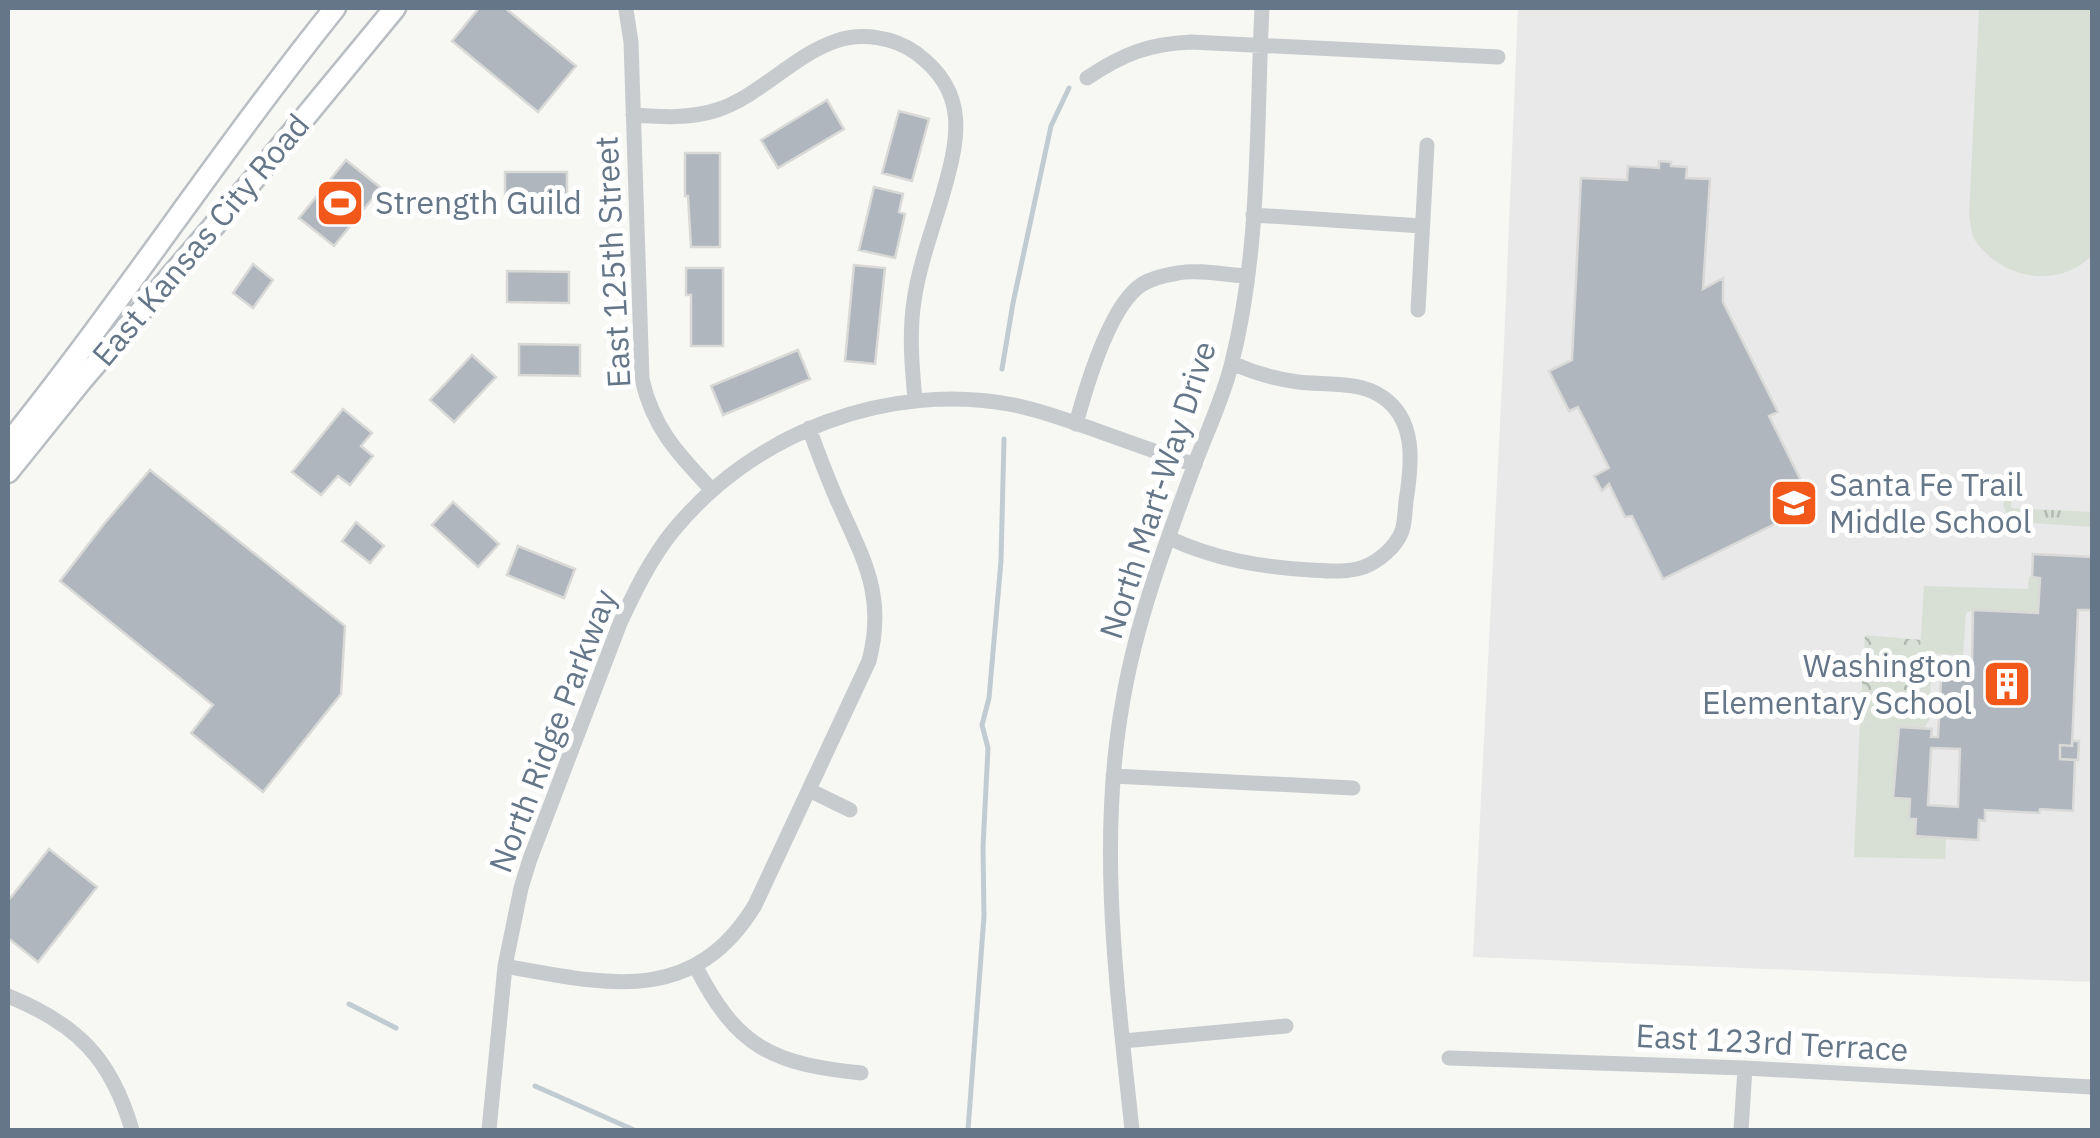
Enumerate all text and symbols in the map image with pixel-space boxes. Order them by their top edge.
street label: East Kansas City Road [82,104,318,374]
street label: East 125th Street [584,135,640,389]
sports icon: Strength Guild [314,177,366,229]
place label: Strength Guild [375,181,582,223]
street label: North Mart-Way Drive [1089,336,1225,644]
place label: Santa Fe Trail Middle School [1829,463,2031,542]
school or university icon: Santa Fe Trail Middle School [1768,477,1820,529]
street label: North Ridge Parkway [479,583,625,878]
place label: Washington Elementary School [1702,644,1972,723]
building icon: Washington Elementary School [1981,658,2033,710]
street label: East 123rd Terrace [1635,1014,1909,1070]

